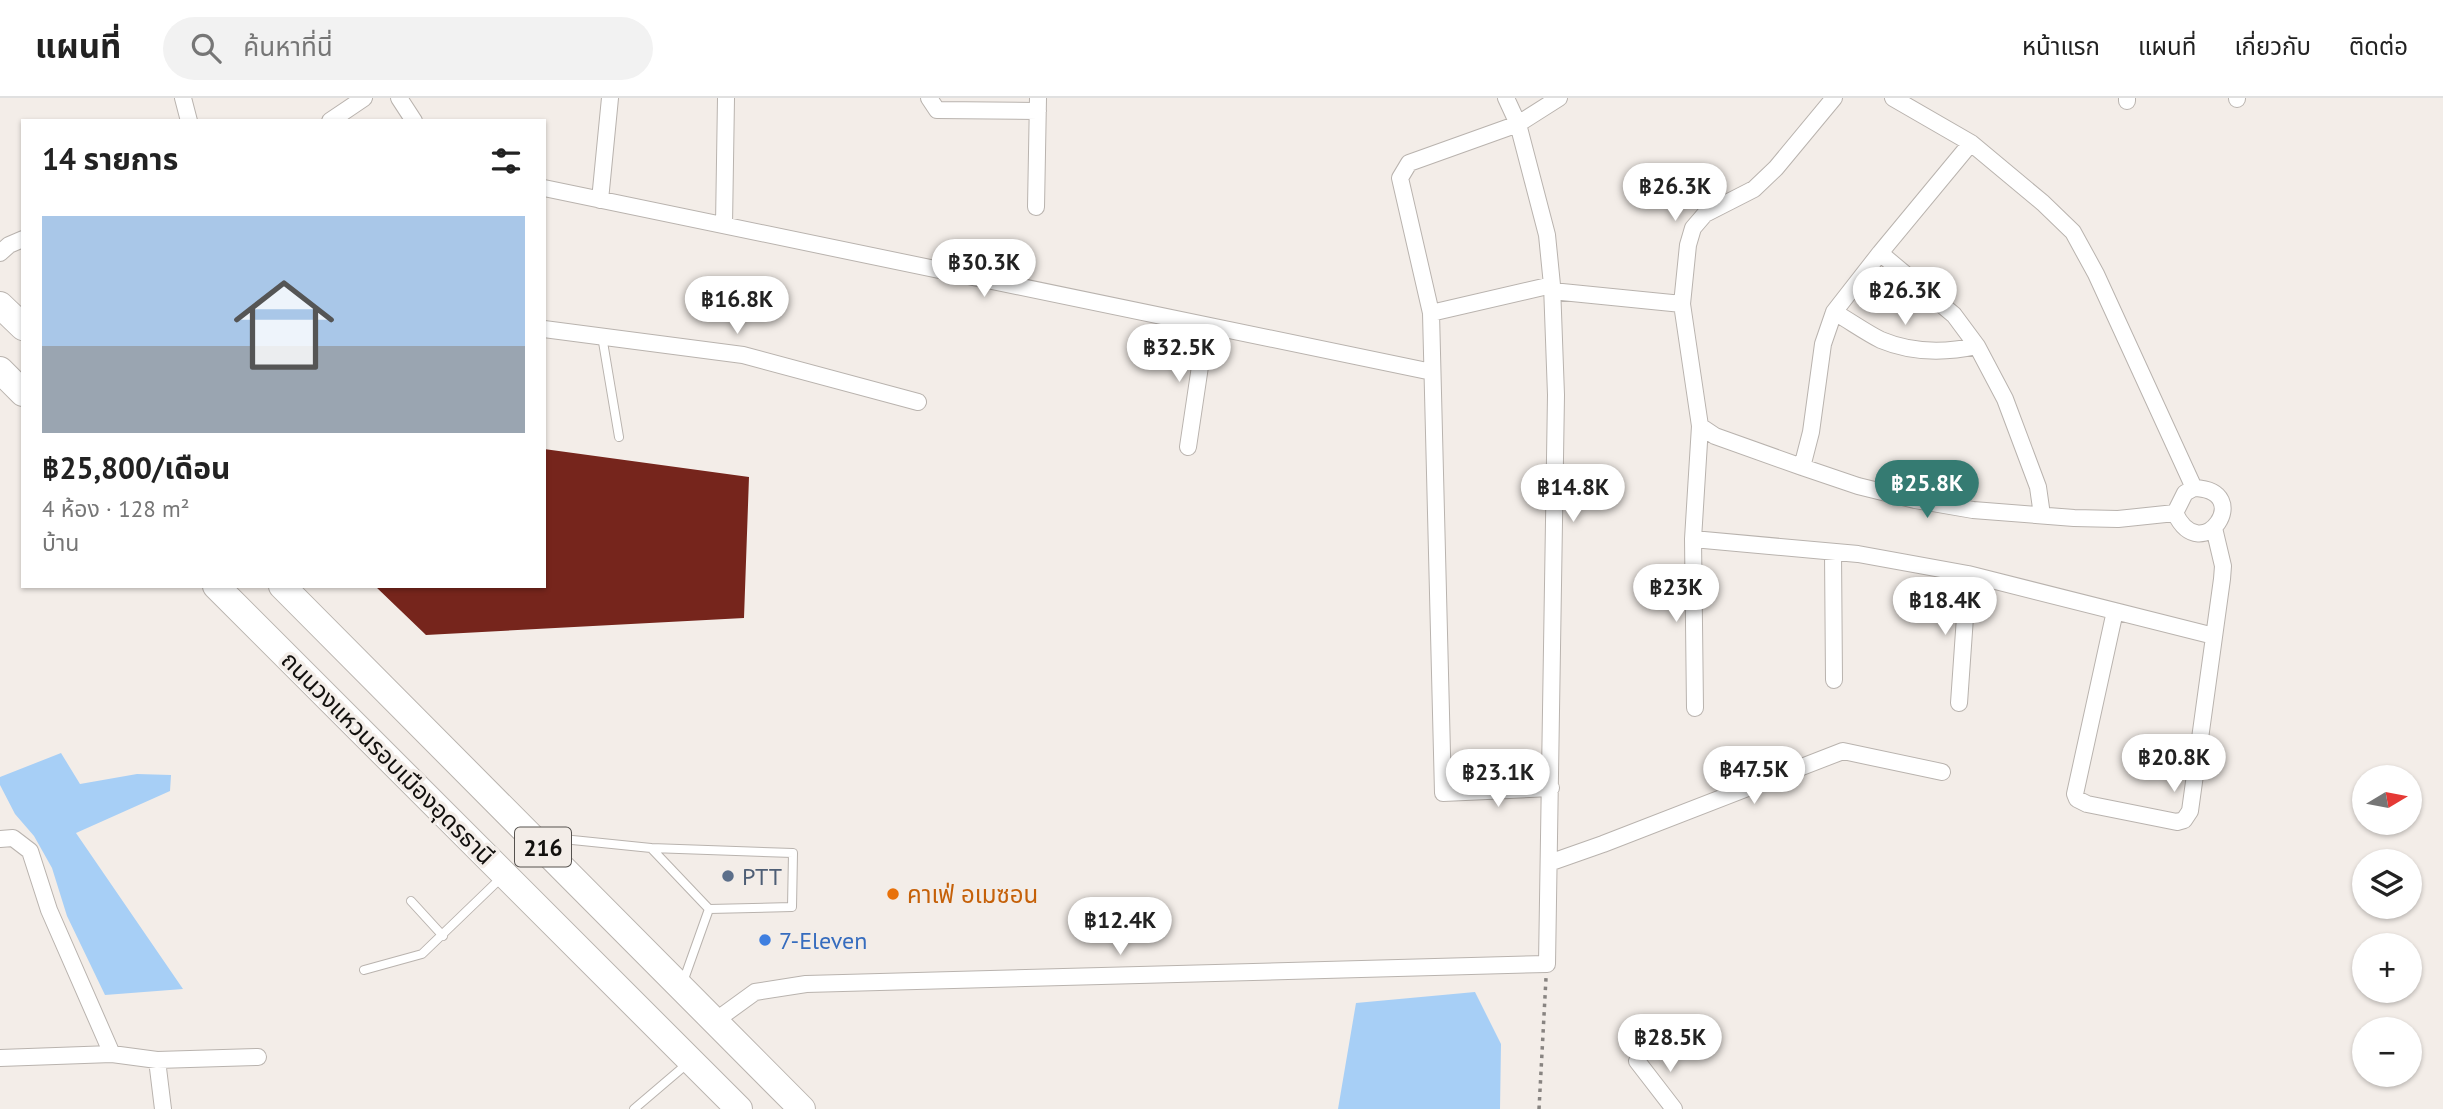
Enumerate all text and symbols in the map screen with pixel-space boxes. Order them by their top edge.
search box [163,17,653,80]
text: แผนที่ [35,24,121,67]
icon: search [187,29,225,67]
text: ค้นหาที่นี่ [243,30,333,63]
text: หน้าแรก [2022,31,2100,62]
text: แผนที่ [2138,31,2196,62]
text: เกี่ยวกับ [2234,31,2311,62]
text: ติดต่อ [2349,31,2408,62]
text: 14 รายการ [42,139,178,178]
icon: filters [487,142,525,180]
pin: ฿26.3K [1618,164,1732,223]
text: ฿26.3K [1639,171,1711,200]
pin: ฿30.3K [927,240,1041,299]
text: ฿30.3K [948,247,1020,276]
icon: home [221,262,347,388]
pin: ฿26.3K [1848,268,1962,327]
text: ฿26.3K [1869,275,1941,304]
pin: ฿16.8K [680,276,794,336]
text: ฿16.8K [701,284,773,313]
pin: ฿32.5K [1122,324,1236,384]
text: ฿32.5K [1143,332,1215,361]
text: ฿25,800/เดือน [42,448,230,487]
pin: ฿25.8K [1870,460,1984,520]
pin: ฿14.8K [1516,464,1630,524]
text: ฿25.8K [1891,468,1963,497]
text: ฿14.8K [1537,472,1609,501]
text: 4 ห้อง · 128 m² [42,494,190,523]
text: บ้าน [42,528,79,557]
pin: ฿23K [1635,564,1717,624]
text: ฿23K [1649,572,1703,601]
pin: ฿18.4K [1888,578,2002,637]
text: ฿18.4K [1909,585,1981,614]
street label: ถนนวงแหวนรอบเมืองอุดรธานี [275,645,501,871]
pin: ฿20.8K [2117,734,2231,794]
text: ฿20.8K [2138,742,2210,771]
pin: ฿47.5K [1697,746,1811,806]
pin: ฿23.1K [1441,750,1555,809]
text: ฿47.5K [1719,754,1789,783]
text: ฿23.1K [1462,757,1534,786]
north arrow [2352,765,2422,835]
map controls [2352,765,2422,1087]
road number: 216 [515,828,571,866]
button: layers [2352,849,2422,919]
place label: PTT [742,861,782,892]
marker: PTT [720,868,736,884]
place label: คาเฟ่ อเมซอน [907,879,1038,910]
marker: คาเฟ่ อเมซอน [885,886,901,902]
pin: ฿12.4K [1063,898,1177,957]
text: ฿12.4K [1084,905,1156,934]
place label: 7-Eleven [779,925,867,956]
marker: 7-Eleven [757,932,773,948]
button: + [2352,933,2422,1003]
pin: ฿28.5K [1613,1014,1727,1074]
button: − [2352,1017,2422,1087]
text: ฿28.5K [1634,1022,1706,1051]

